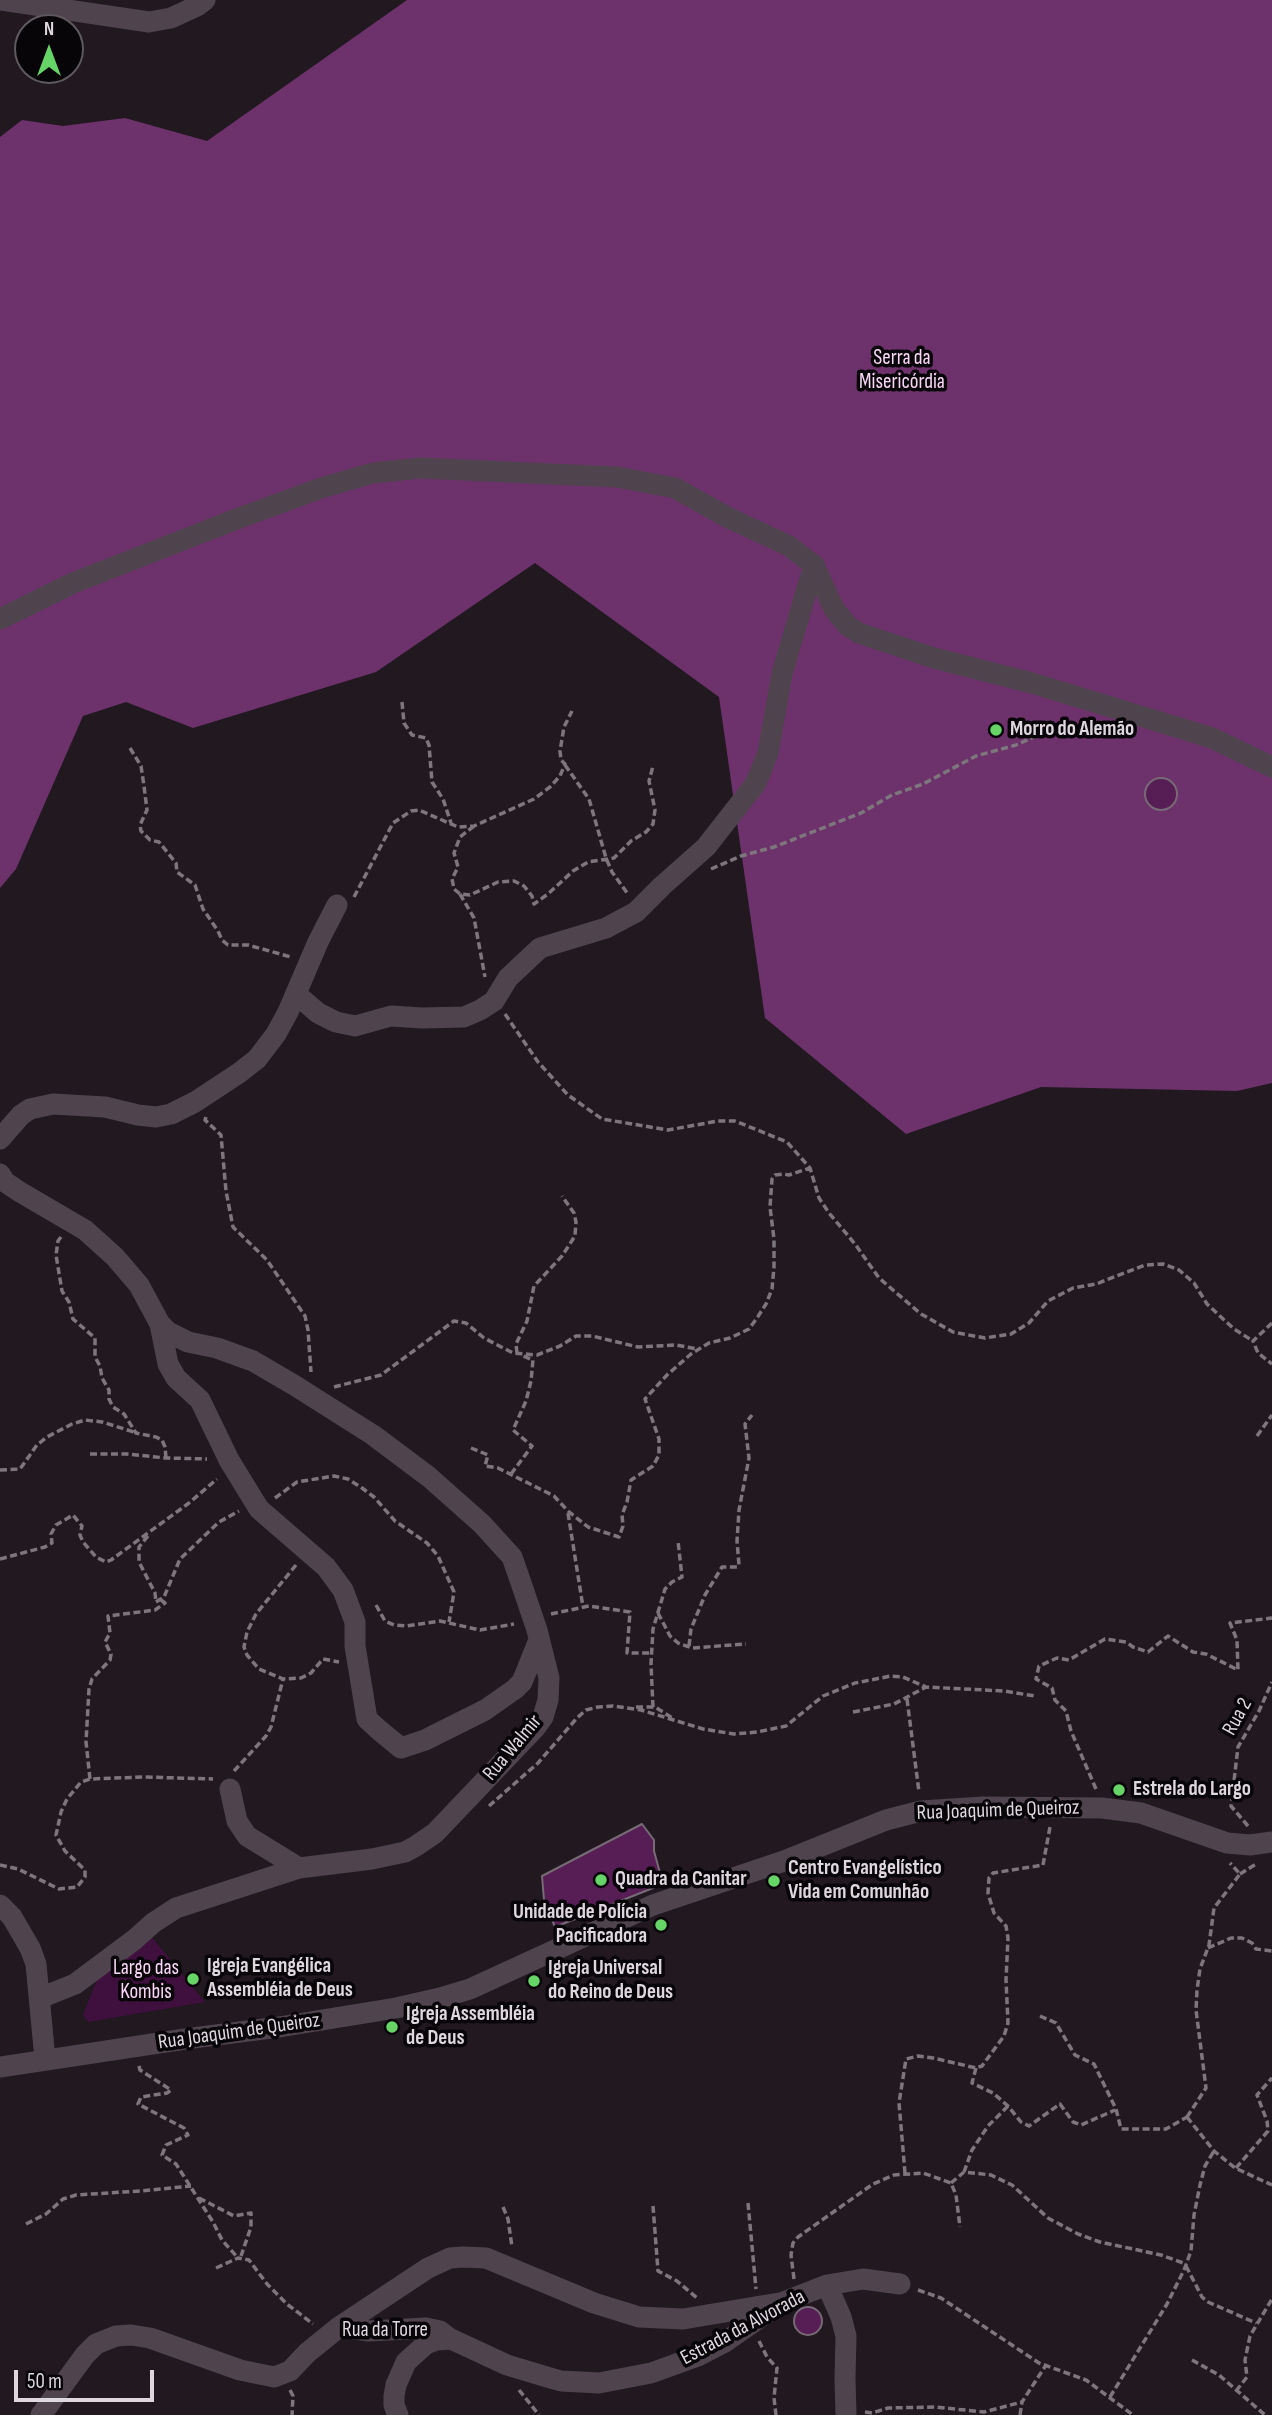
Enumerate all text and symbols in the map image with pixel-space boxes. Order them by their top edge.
north arrow [14,14,84,84]
text: N [44,18,54,41]
park label: Serra da Misericórdia [859,346,945,396]
place label: Morro do Alemão [1010,717,1134,743]
marker: Morro do Alemão [988,722,1004,738]
street label: Rua 2 [1218,1694,1258,1740]
street label: Rua Walmir [478,1710,548,1786]
place label: Estrela do Largo [1133,1777,1251,1803]
marker: Estrela do Largo [1111,1782,1127,1798]
street label: Rua Joaquim de Queiroz [916,1796,1080,1826]
place label: Centro Evangelístico Vida em Comunhão [788,1856,942,1906]
place label: Quadra da Canitar [615,1867,747,1893]
marker: Quadra da Canitar [593,1872,609,1888]
marker: Centro Evangelístico Vida em Comunhão [766,1873,782,1889]
place label: Unidade de Polícia Pacificadora [513,1900,647,1950]
marker: Unidade de Polícia Pacificadora [653,1917,669,1933]
place label: Igreja Evangélica Assembléia de Deus [207,1954,353,2004]
park label: Largo das Kombis [113,1956,179,2006]
place label: Igreja Universal do Reino de Deus [548,1956,673,2006]
marker: Igreja Evangélica Assembléia de Deus [185,1971,201,1987]
marker: Igreja Universal do Reino de Deus [526,1973,542,1989]
place label: Igreja Assembléia de Deus [406,2002,535,2052]
street label: Rua Joaquim de Queiroz [157,2008,321,2056]
marker: Igreja Assembléia de Deus [384,2019,400,2035]
street label: Estrada da Alvorada [677,2285,809,2371]
street label: Rua da Torre [342,2318,428,2344]
scale bar [18,2356,158,2400]
text: 50 m [27,2369,62,2394]

